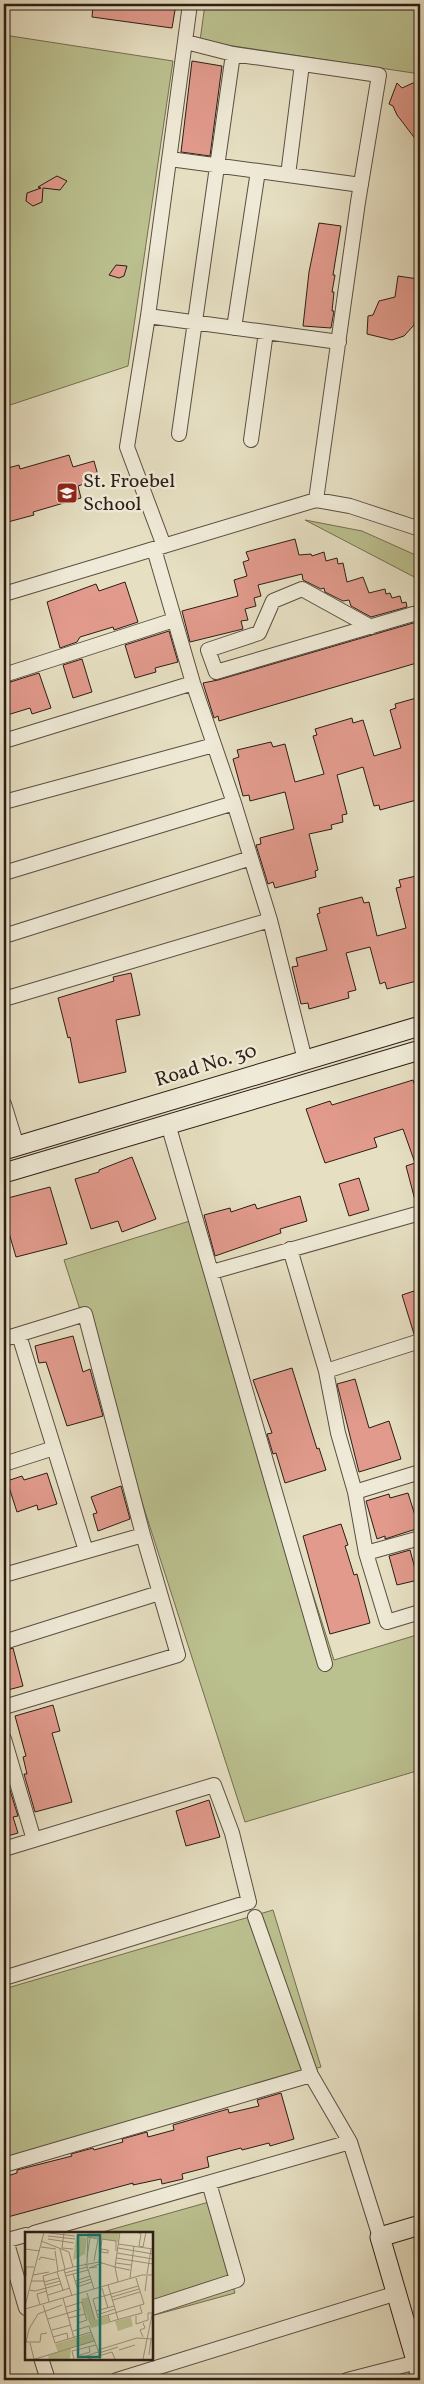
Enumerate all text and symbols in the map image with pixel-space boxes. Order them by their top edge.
place label: St. Froebel School [83,468,175,519]
school or university icon: St. Froebel School [55,481,79,505]
street label: Road No. 30 [152,1037,260,1095]
inset map [25,2232,152,2359]

